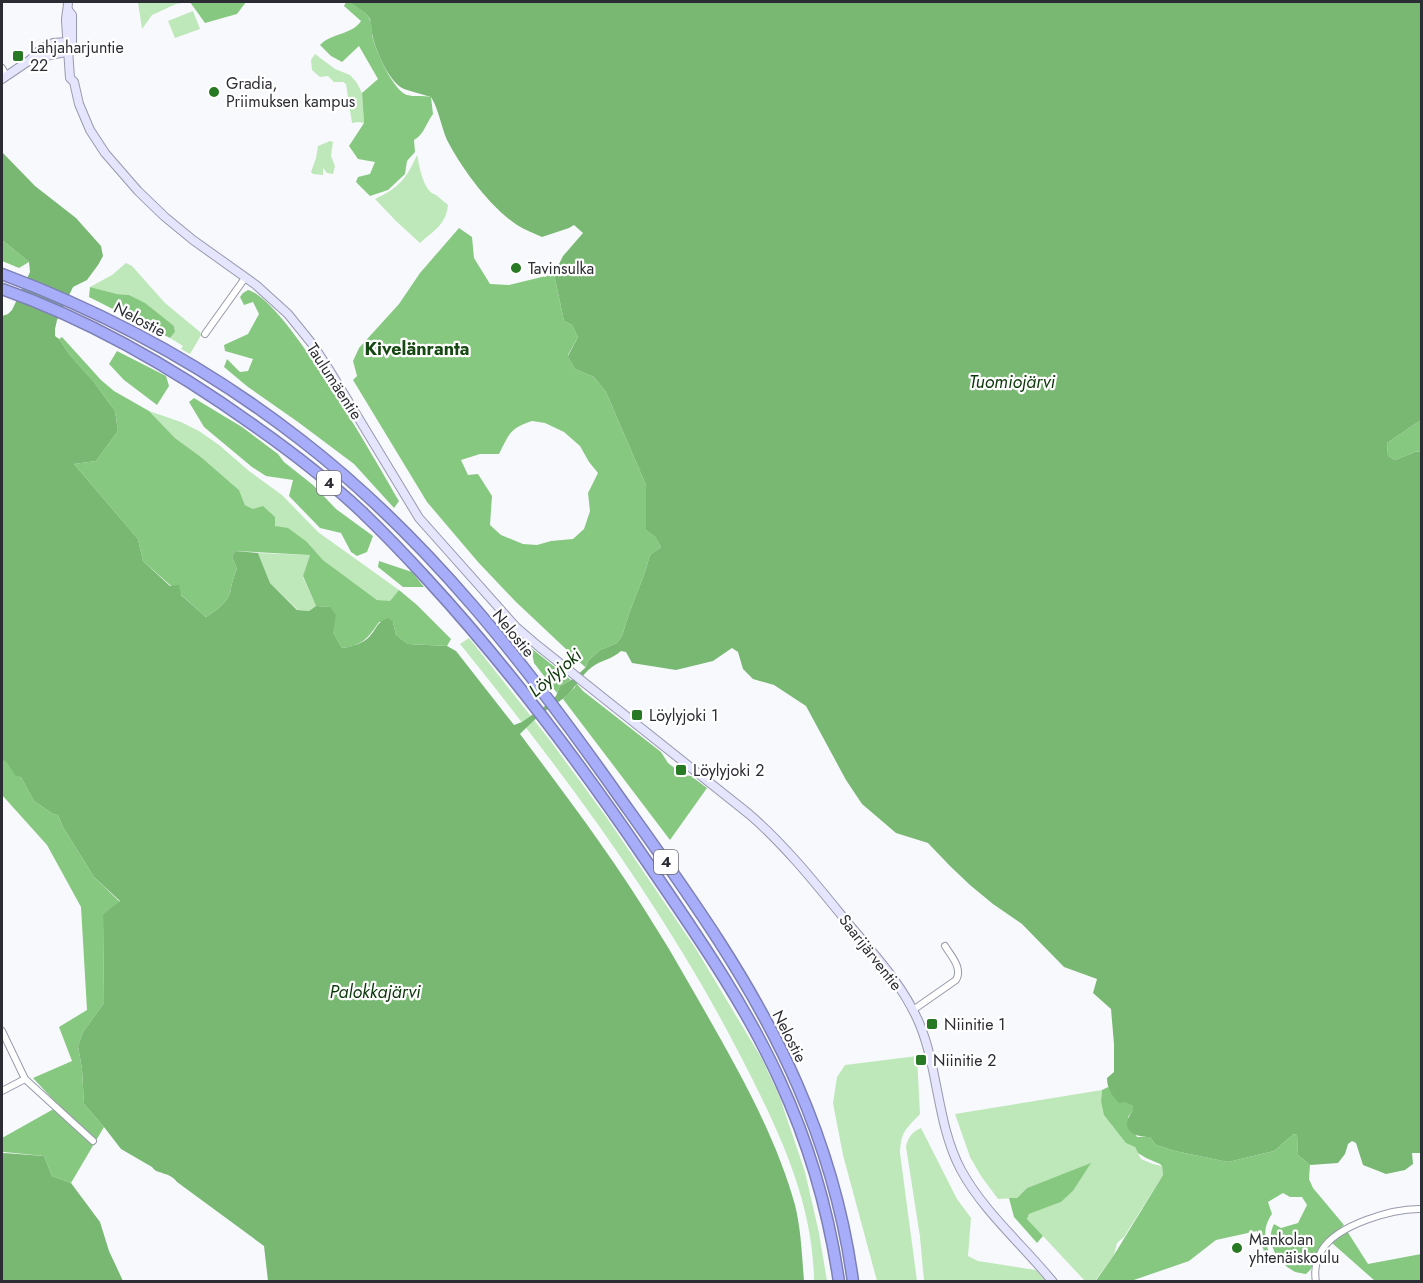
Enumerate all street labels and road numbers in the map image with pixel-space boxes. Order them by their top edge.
street label: Nelostie [110,296,170,343]
street label: Taulumäentie [301,338,368,424]
road number: 4 [317,471,341,495]
street label: Nelostie [487,604,540,662]
road number: 4 [654,850,678,874]
street label: Saarijärventie [833,909,908,995]
street label: Nelostie [767,1006,812,1066]

